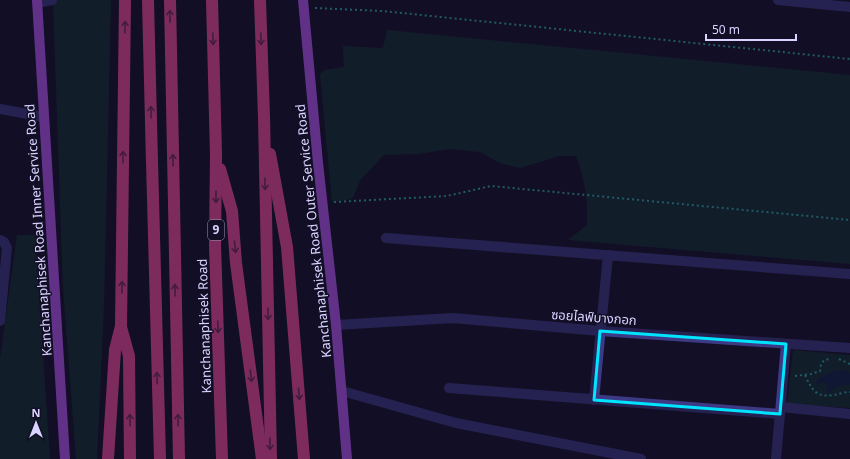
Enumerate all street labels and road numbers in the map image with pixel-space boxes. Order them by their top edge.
street label: Kanchanaphisek Road Inner Service Road [20,103,56,357]
street label: Kanchanaphisek Road Outer Service Road [291,103,335,359]
road number: 9 [208,220,224,240]
street label: Kanchanaphisek Road [193,258,215,394]
street label: ซอยไลฟ์บางกอก [551,305,637,329]

